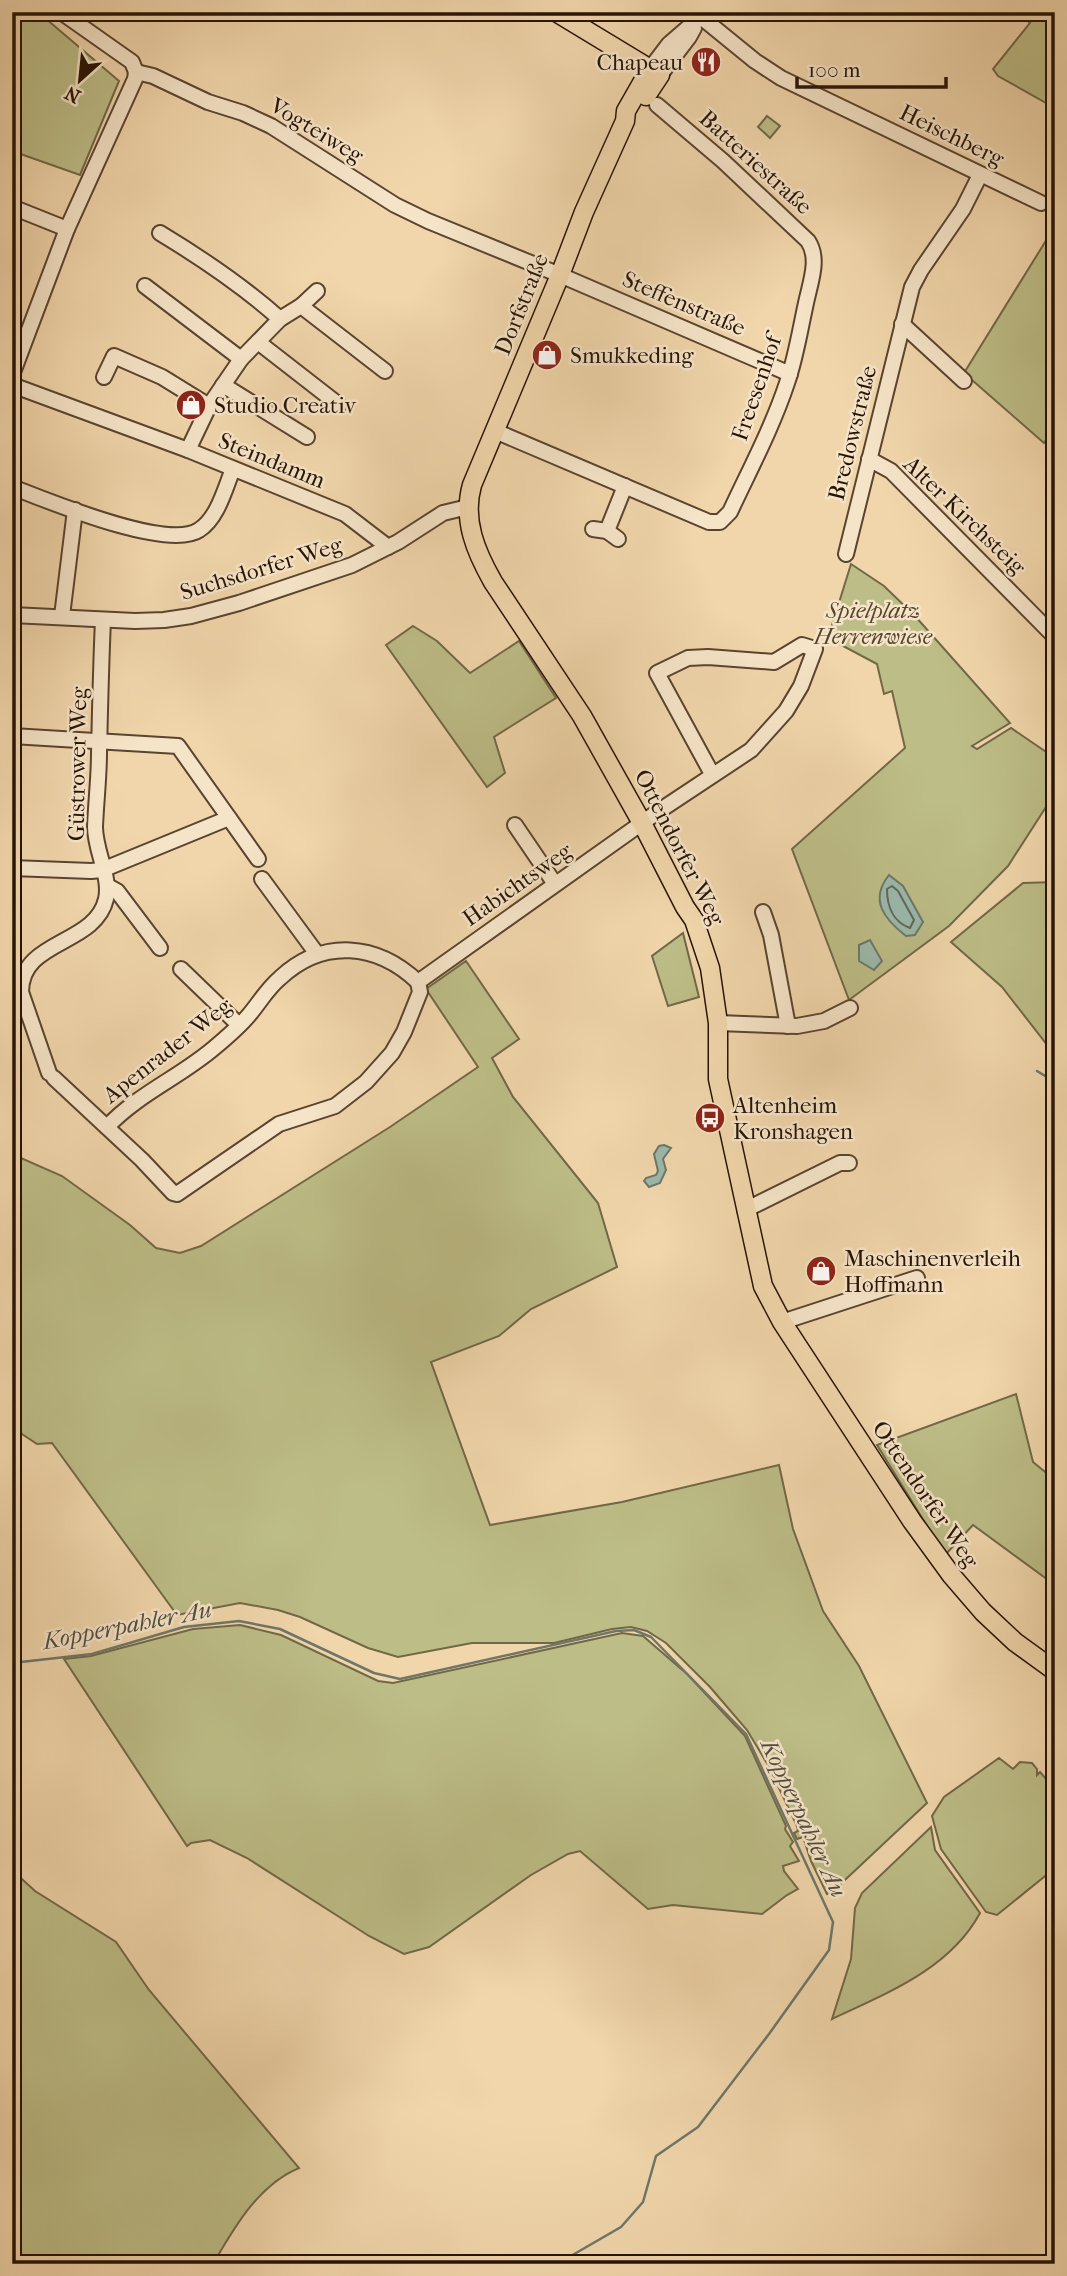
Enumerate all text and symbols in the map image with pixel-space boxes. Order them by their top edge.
restaurant icon: Chapeau [689,45,723,79]
north arrow [46,46,116,116]
scale bar [797,46,946,90]
place label: Chapeau [597,49,683,76]
text: 100 m [808,58,861,82]
text: N [61,81,84,107]
street label: Vogteiweg [264,91,369,169]
street label: Heischberg [895,99,1009,173]
street label: Batteriestraße [694,105,818,220]
street label: Dorfstraße [489,249,554,359]
street label: Steffenstraße [618,265,749,341]
street label: Freesenhof [726,328,789,444]
shop icon: Smukkeding [530,338,564,372]
place label: Smukkeding [570,342,694,369]
street label: Bredowstraße [823,363,882,503]
shop icon: Studio Creativ [174,388,208,422]
place label: Studio Creativ [214,392,357,419]
street label: Steindamm [214,427,329,494]
street label: Alter Kirchsteig [897,450,1032,581]
street label: Suchsdorfer Weg [177,531,346,606]
park label: Spielplatz Herrenwiese [813,597,933,650]
street label: Güstrower Weg [63,686,92,841]
street label: Ottendorfer Weg [629,765,731,930]
street label: Habichtsweg [457,836,578,932]
street label: Apenrader Weg [97,991,238,1110]
place label: Altenheim Kronshagen [732,1092,854,1145]
bus stop icon: Altenheim Kronshagen [693,1101,727,1135]
place label: Maschinenverleih Hoffmann [844,1245,1021,1298]
shop icon: Maschinenverleih Hoffmann [804,1254,838,1288]
street label: Ottendorfer Weg [867,1416,985,1573]
water label: Kopperpahler Au [38,1595,214,1655]
water label: Kopperpahler Au [754,1733,853,1902]

